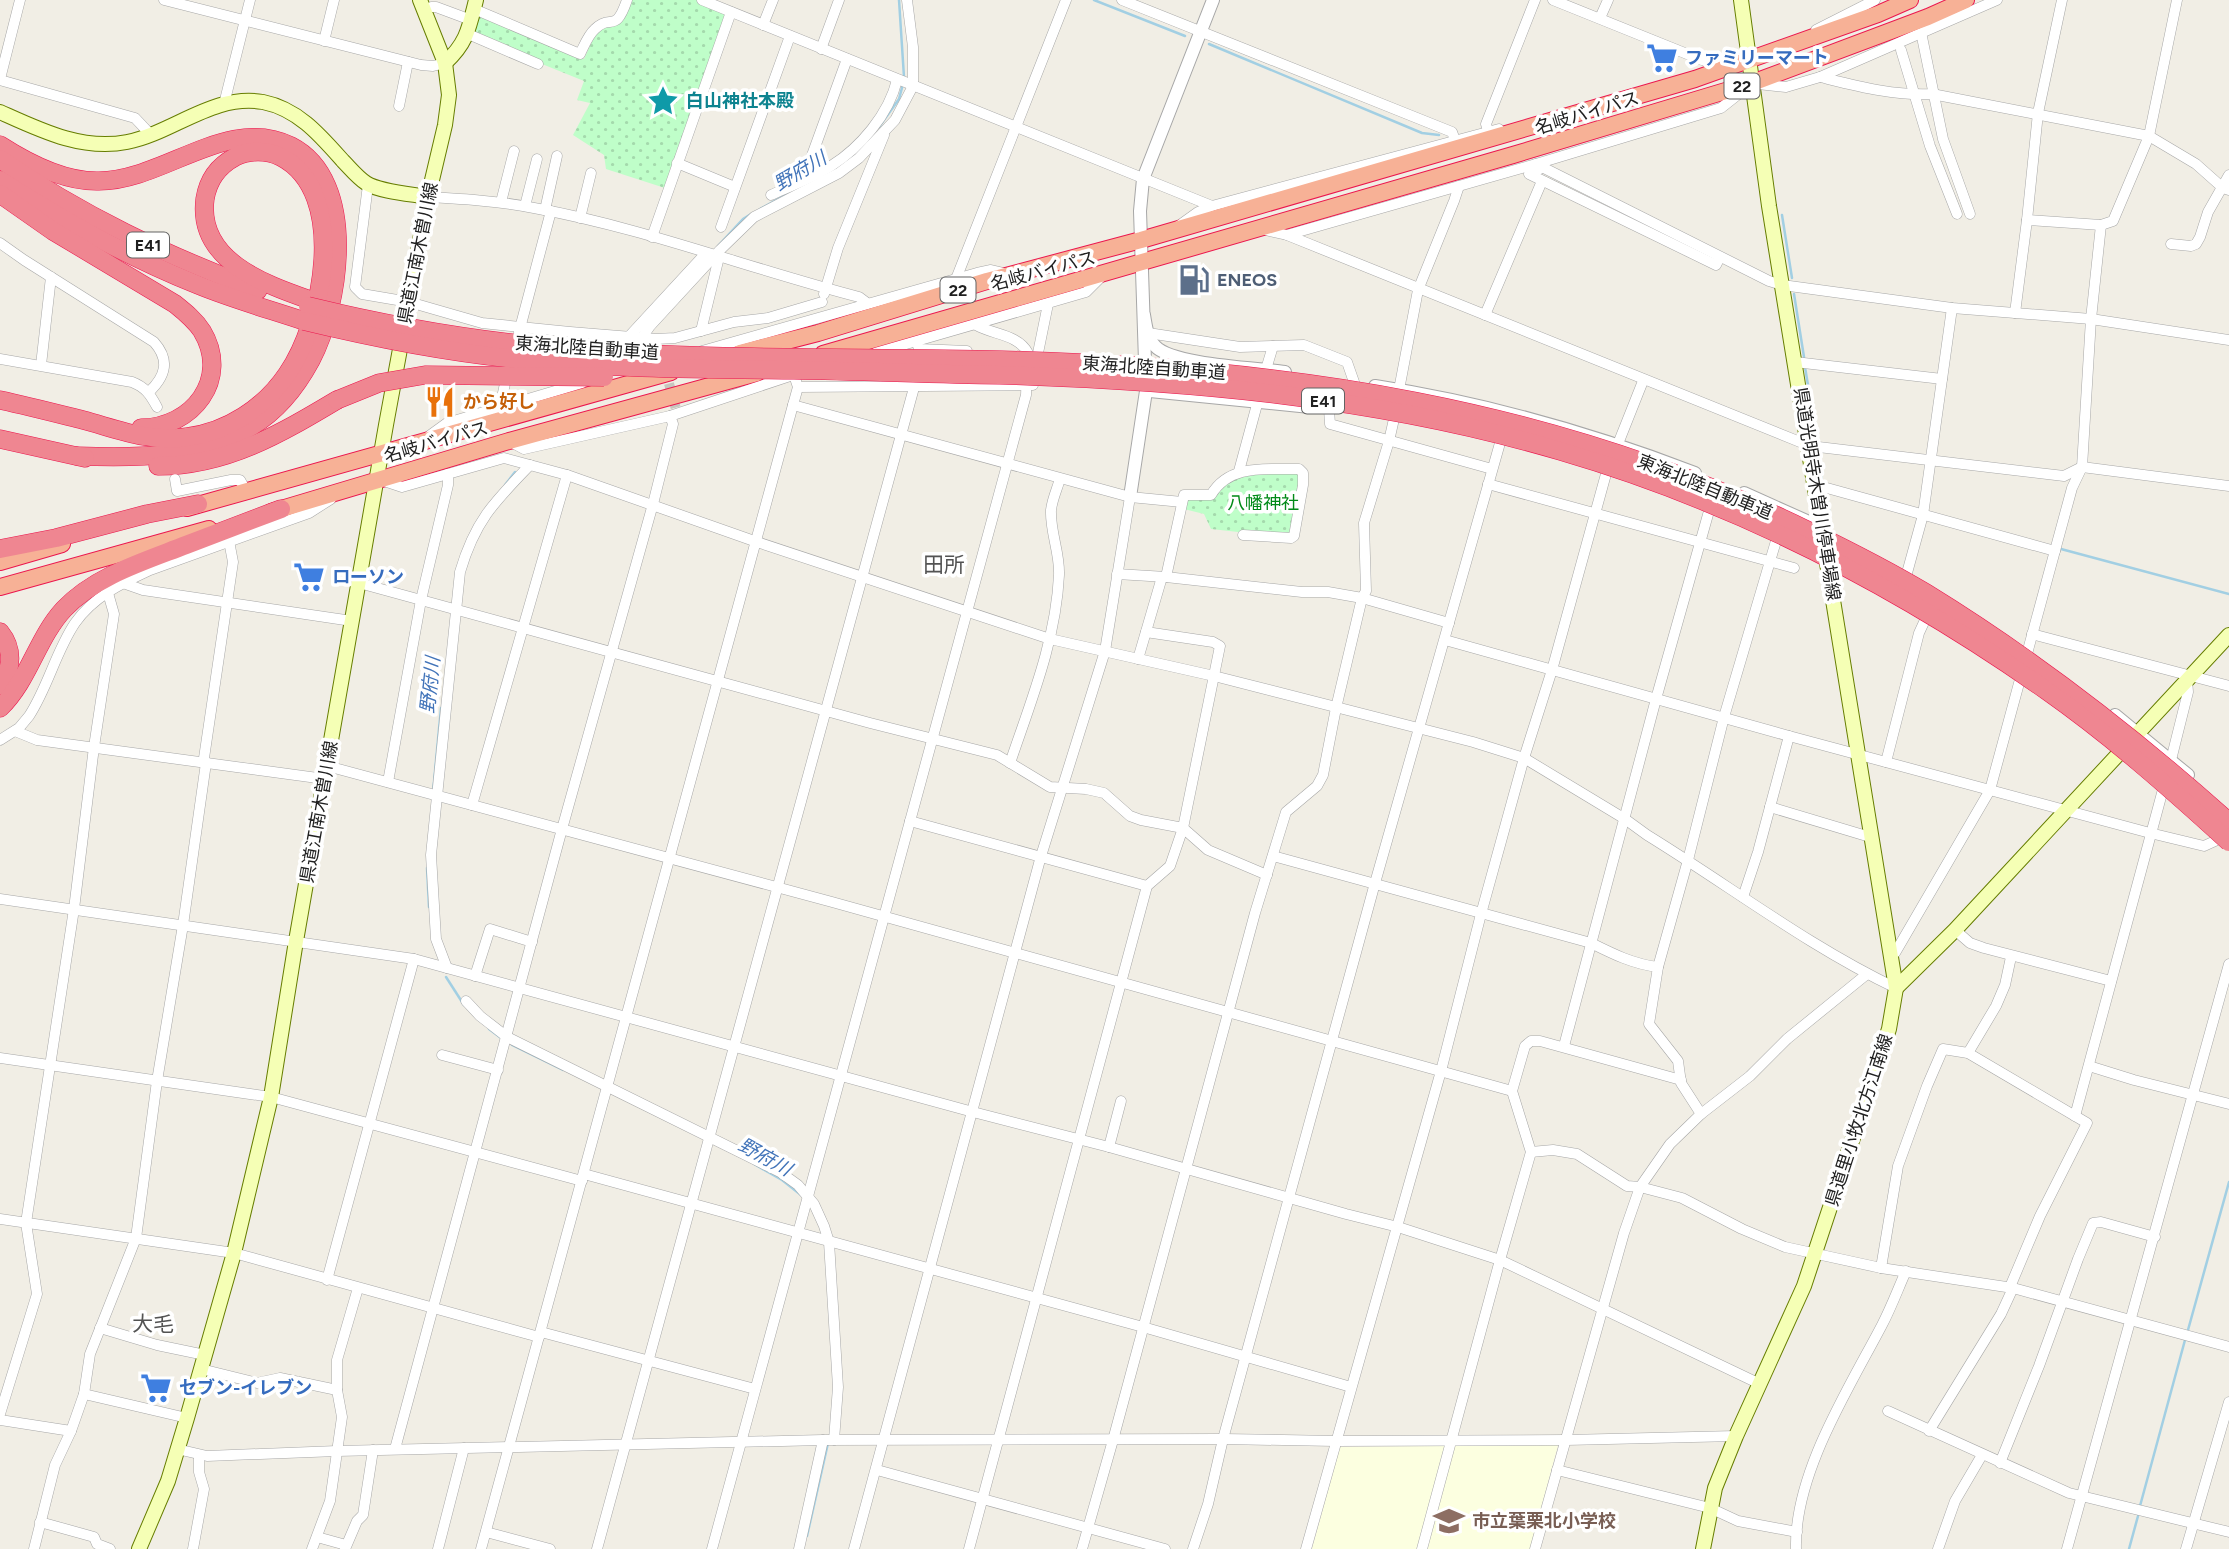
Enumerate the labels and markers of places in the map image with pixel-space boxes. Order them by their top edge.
supermarket icon: ファミリーマート [1645,41,1679,75]
place label: ファミリーマート [1685,47,1829,69]
place icon: 白山神社本殿 [646,84,680,118]
place label: 白山神社本殿 [686,90,794,112]
fuel station icon: ENEOS [1177,263,1211,297]
place label: ENEOS [1217,269,1277,291]
restaurant icon: から好し [423,385,457,419]
place label: から好し [463,391,535,413]
supermarket icon: ローソン [292,560,326,594]
place label: ローソン [332,566,404,588]
supermarket icon: セブン-イレブン [139,1371,173,1405]
place label: セブン-イレブン [179,1377,312,1399]
school or university icon: 市立葉栗北小学校 [1432,1504,1466,1538]
place label: 市立葉栗北小学校 [1472,1510,1616,1532]

